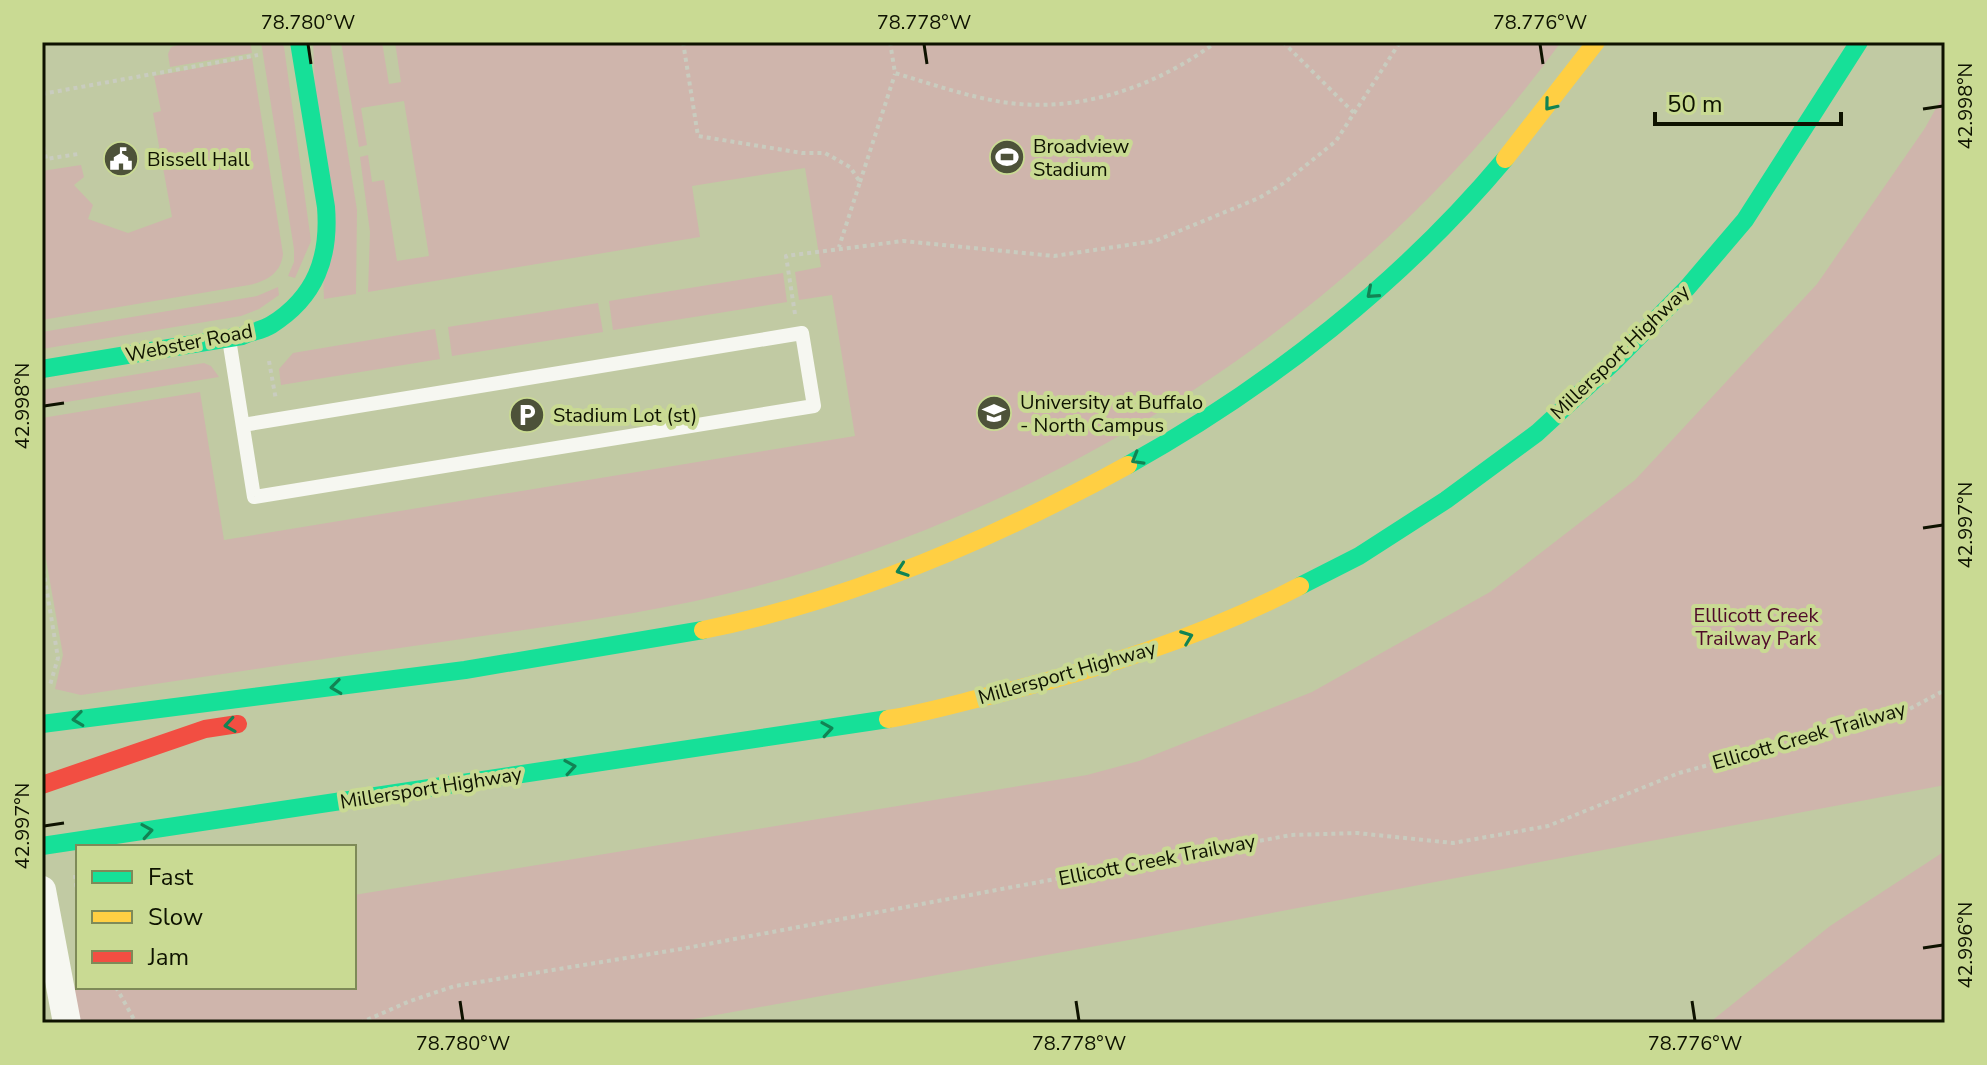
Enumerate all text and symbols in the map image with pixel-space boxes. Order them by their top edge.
text: 78.780°W [261,9,355,36]
text: 78.778°W [877,9,971,36]
text: 78.776°W [1493,9,1587,36]
text: 42.998°N [1952,63,1979,149]
scale bar [1655,76,1841,126]
text: 50 m [1667,88,1723,120]
one-way arrow [1545,95,1560,110]
place label: Broadview Stadium [1033,133,1129,183]
sports icon: Broadview Stadium [988,138,1026,176]
public building icon: Bissell Hall [102,140,140,178]
place label: Bissell Hall [147,146,250,173]
street label: Millersport Highway [1545,278,1696,426]
one-way arrow [1366,284,1381,298]
street label: Webster Road [123,317,255,369]
text: 42.998°N [9,363,36,449]
place label: University at Buffalo - North Campus [1020,389,1203,439]
school or university icon: University at Buffalo - North Campus [975,394,1013,432]
parking icon: Stadium Lot (st) [508,396,546,434]
place label: Stadium Lot (st) [553,402,697,429]
one-way arrow [1131,449,1146,465]
text: 42.997°N [1952,482,1979,568]
one-way arrow [896,561,910,577]
park label: Elllicott Creek Trailway Park [1694,602,1819,652]
one-way arrow [1179,630,1193,646]
street label: Millersport Highway [975,635,1160,711]
one-way arrow [330,678,343,695]
street label: Ellicott Creek Trailway [1709,695,1909,777]
one-way arrow [72,710,85,727]
one-way arrow [224,716,237,733]
one-way arrow [820,721,834,738]
one-way arrow [563,759,577,776]
street label: Millersport Highway [338,760,525,816]
text: 42.997°N [9,783,36,869]
one-way arrow [140,823,154,840]
street label: Ellicott Creek Trailway [1056,828,1258,892]
legend [76,845,356,989]
text: Fast [148,861,194,893]
text: Slow [148,901,203,933]
text: 42.996°N [1952,902,1979,988]
text: Jam [147,941,189,973]
text: 78.780°W [416,1030,510,1057]
text: 78.778°W [1032,1030,1126,1057]
text: 78.776°W [1648,1030,1742,1057]

